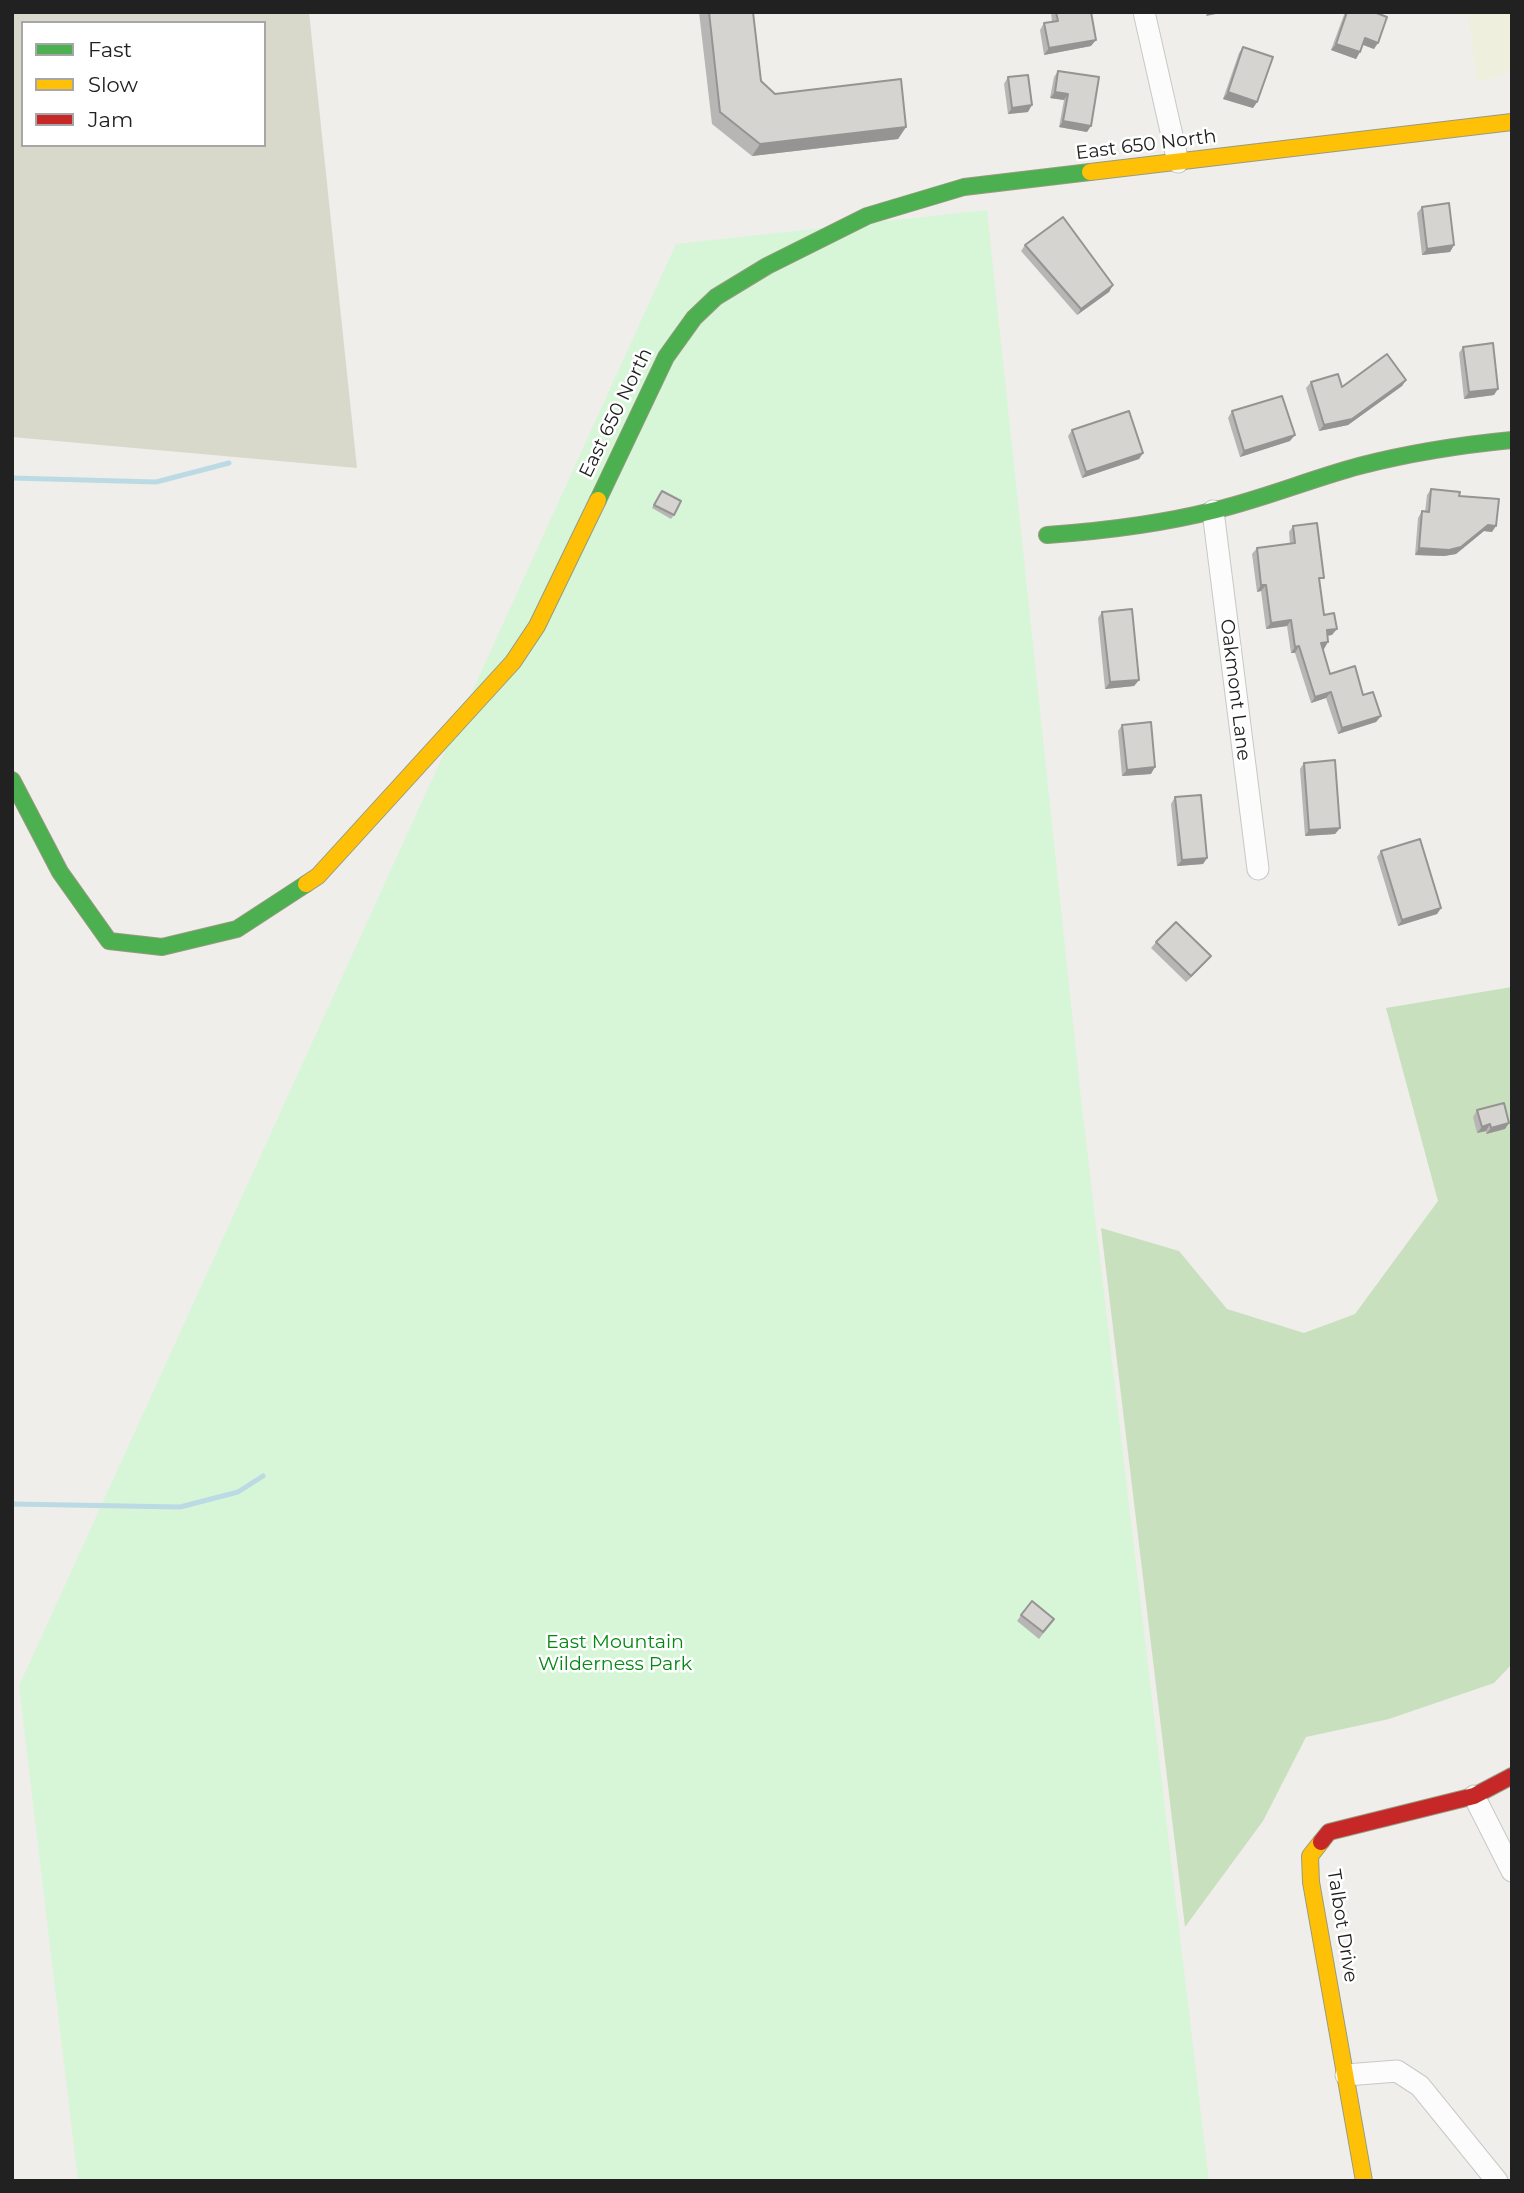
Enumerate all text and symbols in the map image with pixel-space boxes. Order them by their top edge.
legend [21,21,266,147]
text: Fast [88,37,132,62]
text: Slow [88,72,138,97]
text: Jam [88,107,133,132]
street label: East 650 North [1074,125,1218,165]
street label: East 650 North [575,344,657,482]
street label: Oakmont Lane [1215,618,1255,762]
park label: East Mountain Wilderness Park [538,1631,692,1675]
street label: Talbot Drive [1322,1868,1362,1984]

